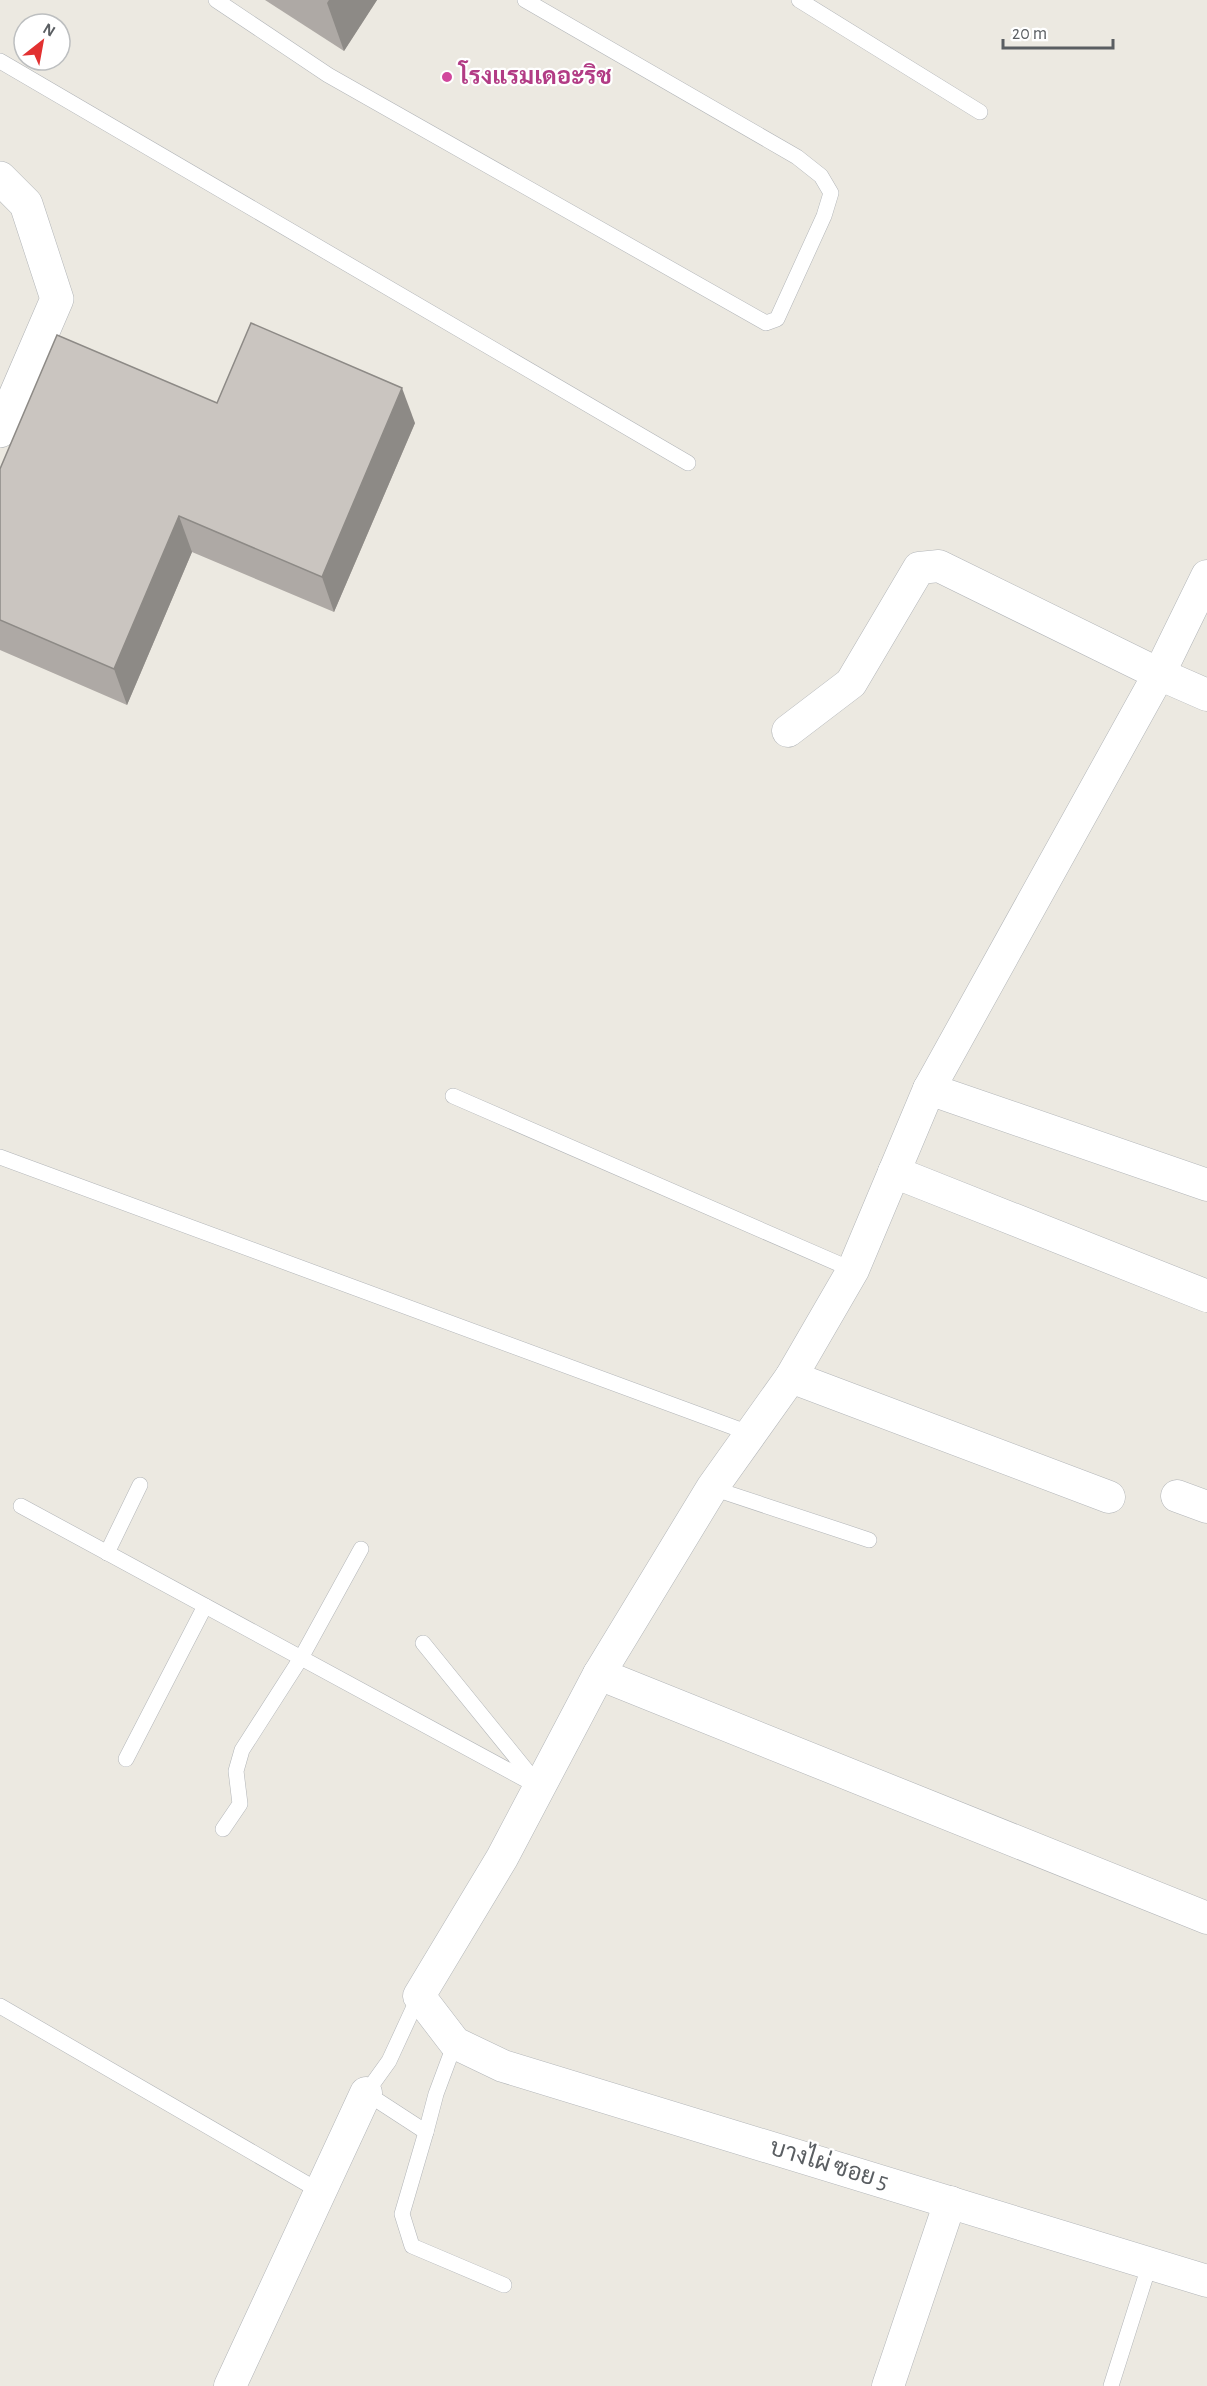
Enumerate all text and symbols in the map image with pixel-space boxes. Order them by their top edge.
north arrow [12,12,72,72]
scale bar [1003,12,1112,50]
text: N [40,20,58,40]
text: 20 m [1012,25,1047,43]
place label: โรงแรมเดอะริช [457,60,612,89]
marker: โรงแรมเดอะริช [440,70,454,84]
street label: บางไผ่ ซอย 5 [767,2131,893,2194]

